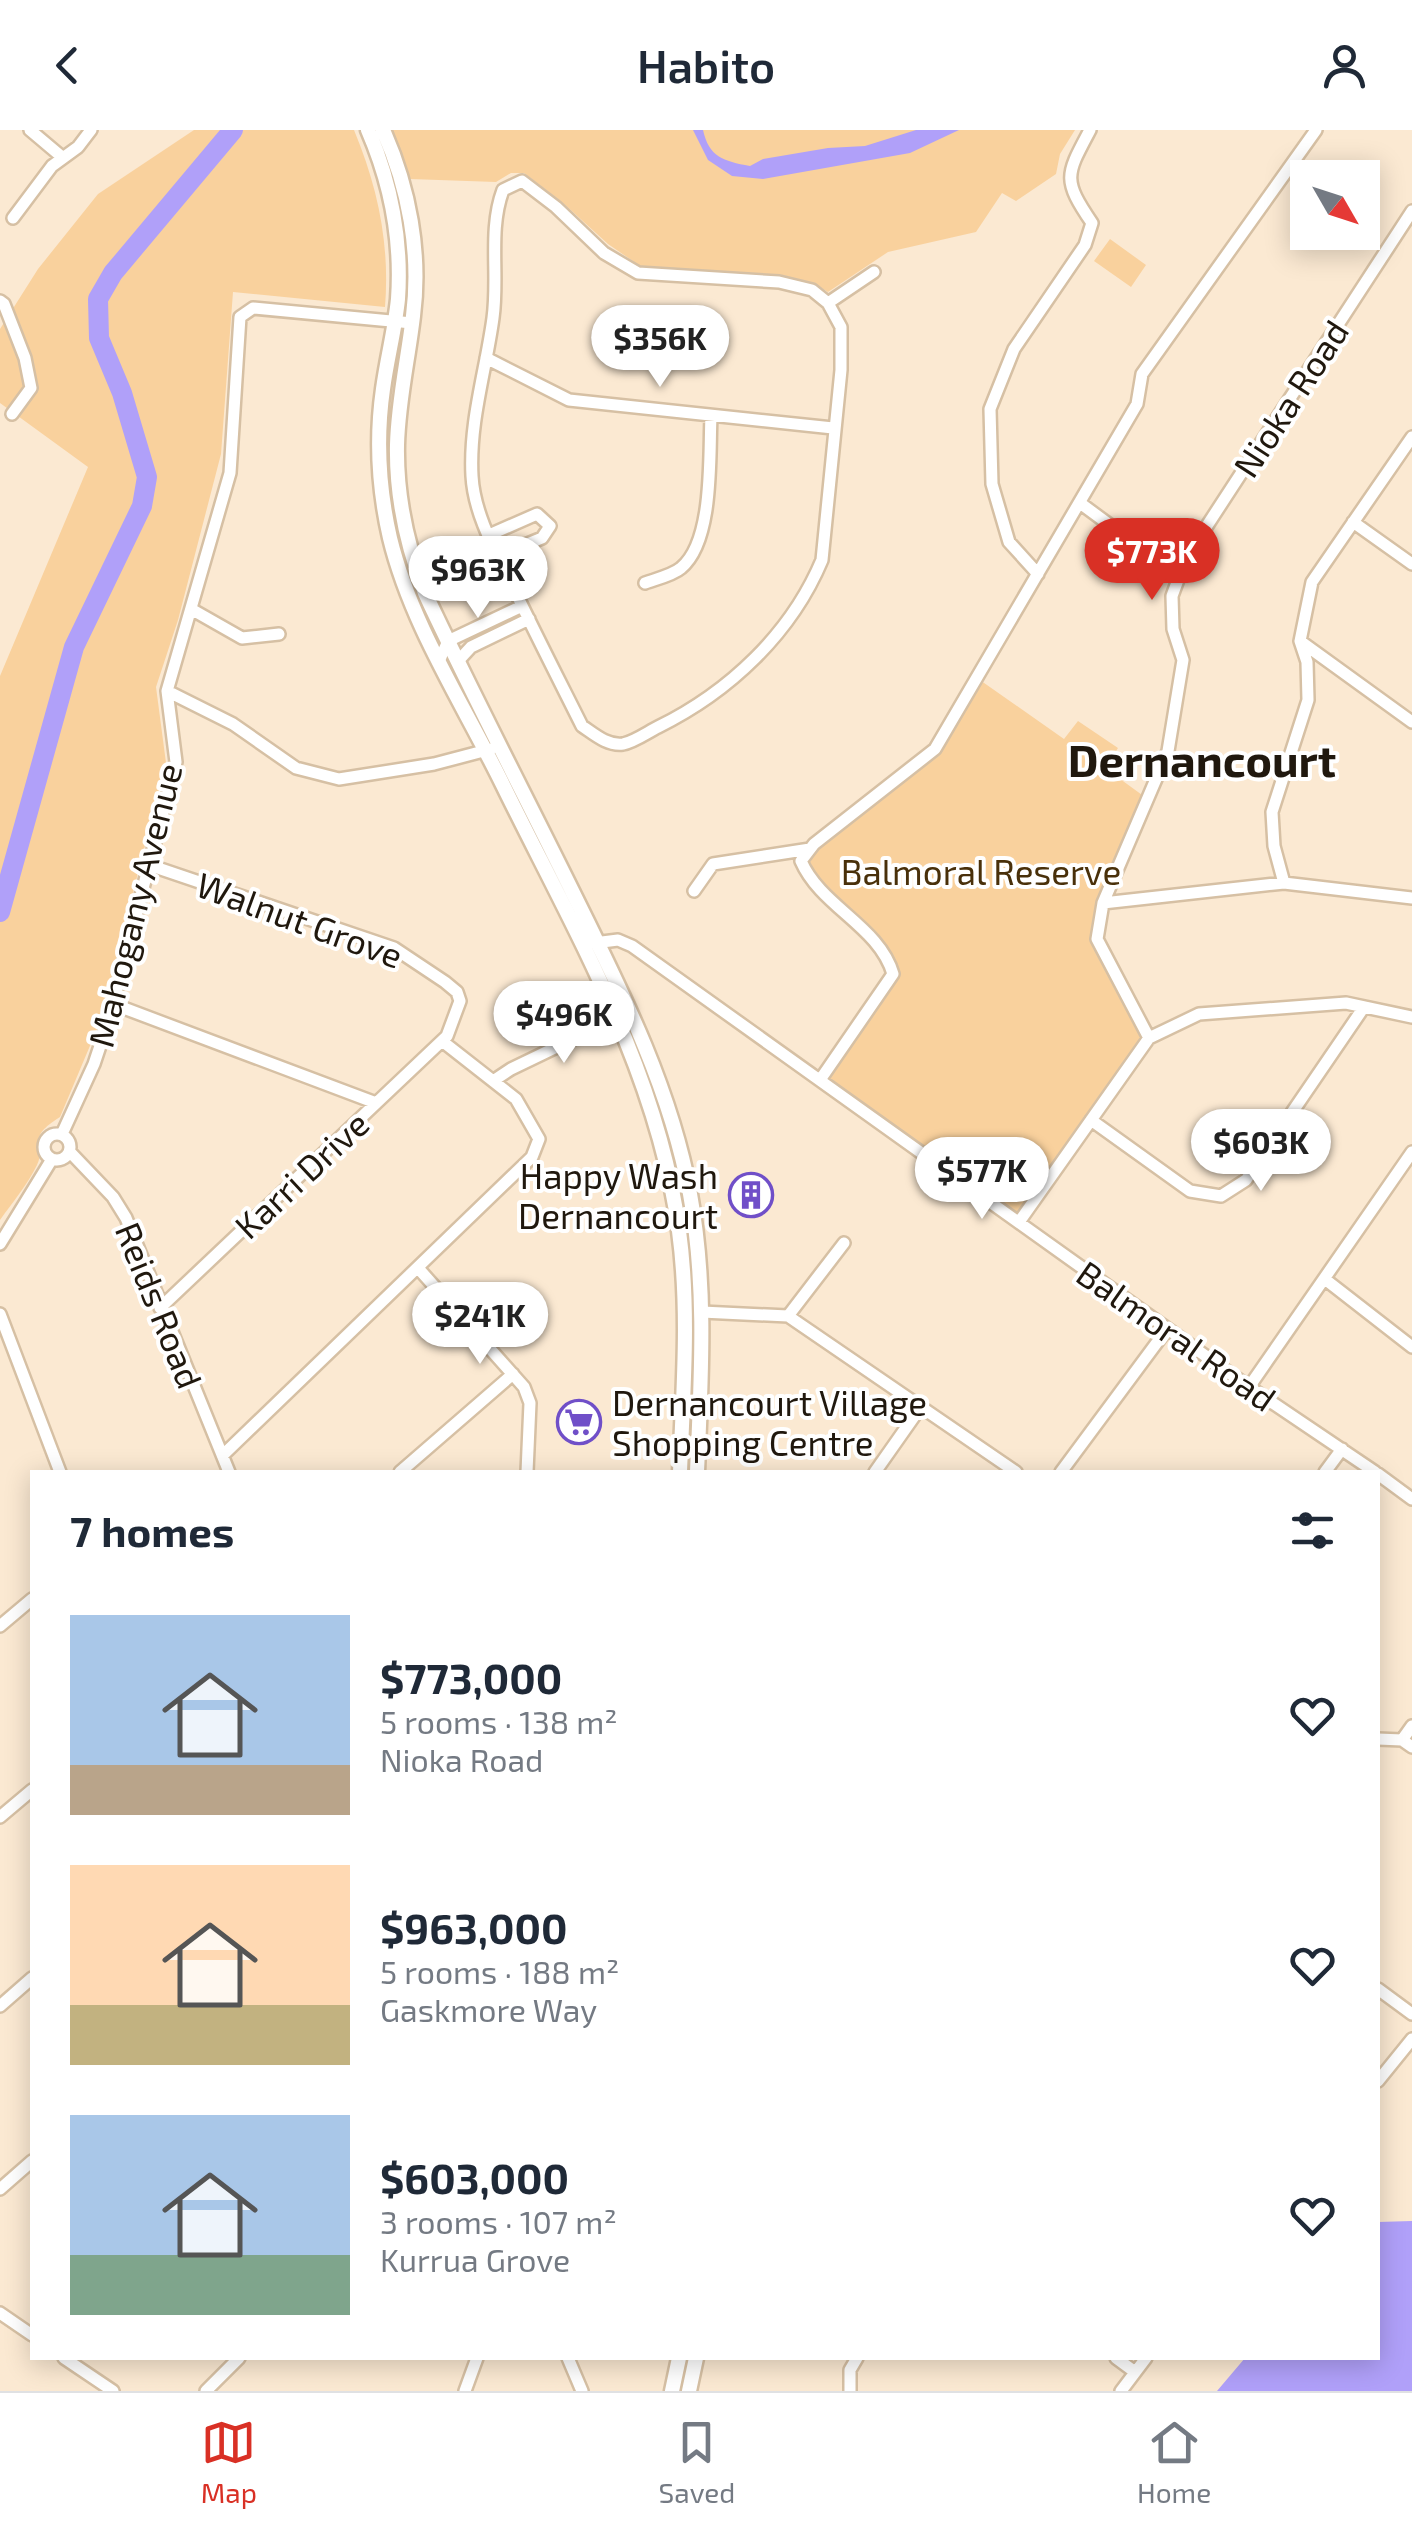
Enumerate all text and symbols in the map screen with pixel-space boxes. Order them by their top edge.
icon: back [40,38,95,93]
text: Habito [637,38,775,92]
icon: person [1317,38,1372,93]
north arrow [1290,160,1380,250]
map controls [1290,160,1380,250]
pin: $356K [590,305,730,390]
street label: Nioka Road [1224,312,1356,484]
text: $356K [613,318,707,356]
pin: $773K [1082,518,1222,603]
text: $773K [1107,531,1197,569]
pin: $963K [408,536,548,621]
text: $963K [431,549,525,587]
district label: Dernancourt [1068,732,1336,786]
street label: Mahogany Avenue [78,759,190,1051]
park label: Balmoral Reserve [841,850,1121,892]
street label: Walnut Grove [191,862,409,976]
pin: $496K [494,981,634,1066]
text: $496K [516,994,613,1032]
street label: Karri Drive [225,1102,377,1246]
pin: $603K [1191,1109,1331,1194]
text: $603K [1213,1122,1309,1160]
pin: $577K [912,1137,1052,1222]
text: $577K [937,1150,1027,1188]
place label: Happy Wash Dernancourt [518,1154,718,1236]
building icon: Happy Wash Dernancourt [728,1172,774,1218]
street label: Reids Road [108,1216,212,1394]
street label: Balmoral Road [1070,1251,1284,1419]
pin: $241K [410,1282,550,1367]
text: $241K [434,1295,526,1333]
place label: Dernancourt Village Shopping Centre [612,1381,927,1463]
supermarket icon: Dernancourt Village Shopping Centre [556,1399,602,1445]
icon: filters [1285,1503,1340,1558]
text: 7 homes [70,1505,234,1555]
text: $773,000 [380,1652,562,1702]
icon: home [150,1655,270,1775]
icon: heart [1285,1688,1340,1743]
text: 5 rooms · 138 m² [380,1702,618,1740]
text: Nioka Road [380,1740,543,1778]
text: $963,000 [380,1902,567,1952]
icon: home [150,1905,270,2025]
icon: heart [1285,1938,1340,1993]
text: 5 rooms · 188 m² [380,1952,619,1990]
text: Gaskmore Way [380,1990,597,2028]
text: $603,000 [380,2152,569,2202]
icon: home [150,2155,270,2275]
icon: heart [1285,2188,1340,2243]
text: 3 rooms · 107 m² [380,2202,617,2240]
text: Kurrua Grove [380,2240,570,2278]
tab: Map [201,2415,257,2509]
tab: Saved [659,2415,735,2509]
tab: Home [1137,2415,1211,2509]

